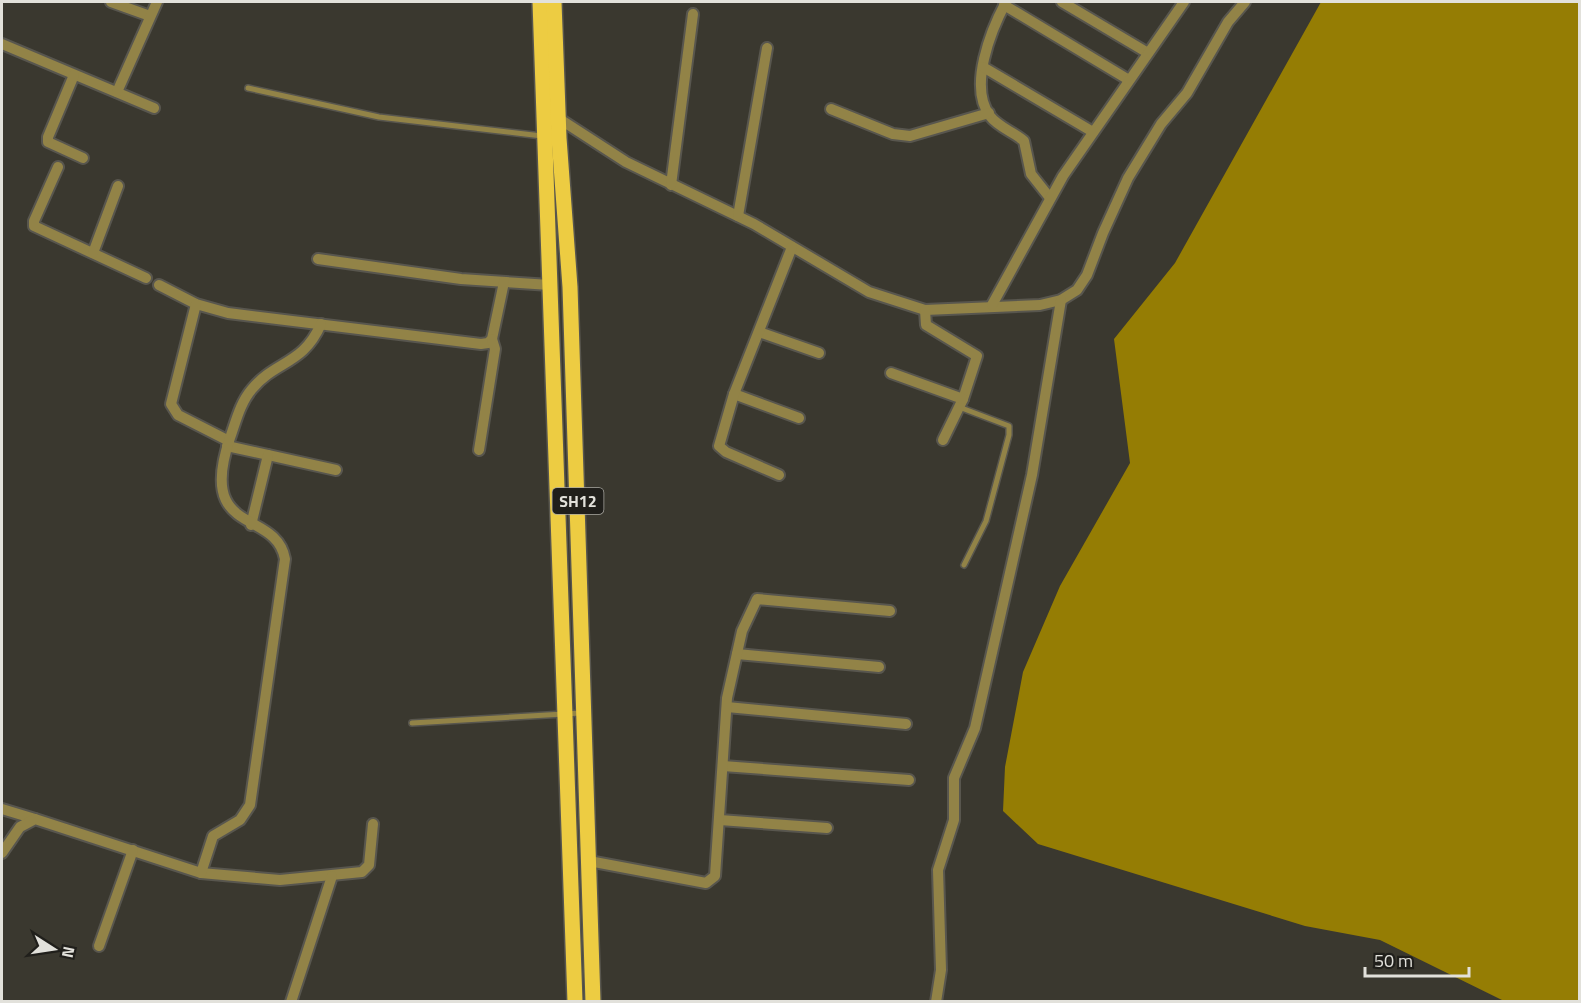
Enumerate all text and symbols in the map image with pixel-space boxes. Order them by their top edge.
road number: SH12 [552,488,604,514]
north arrow [24,919,84,979]
scale bar [1365,940,1468,978]
text: N [56,944,82,960]
text: 50 m [1374,947,1413,974]

